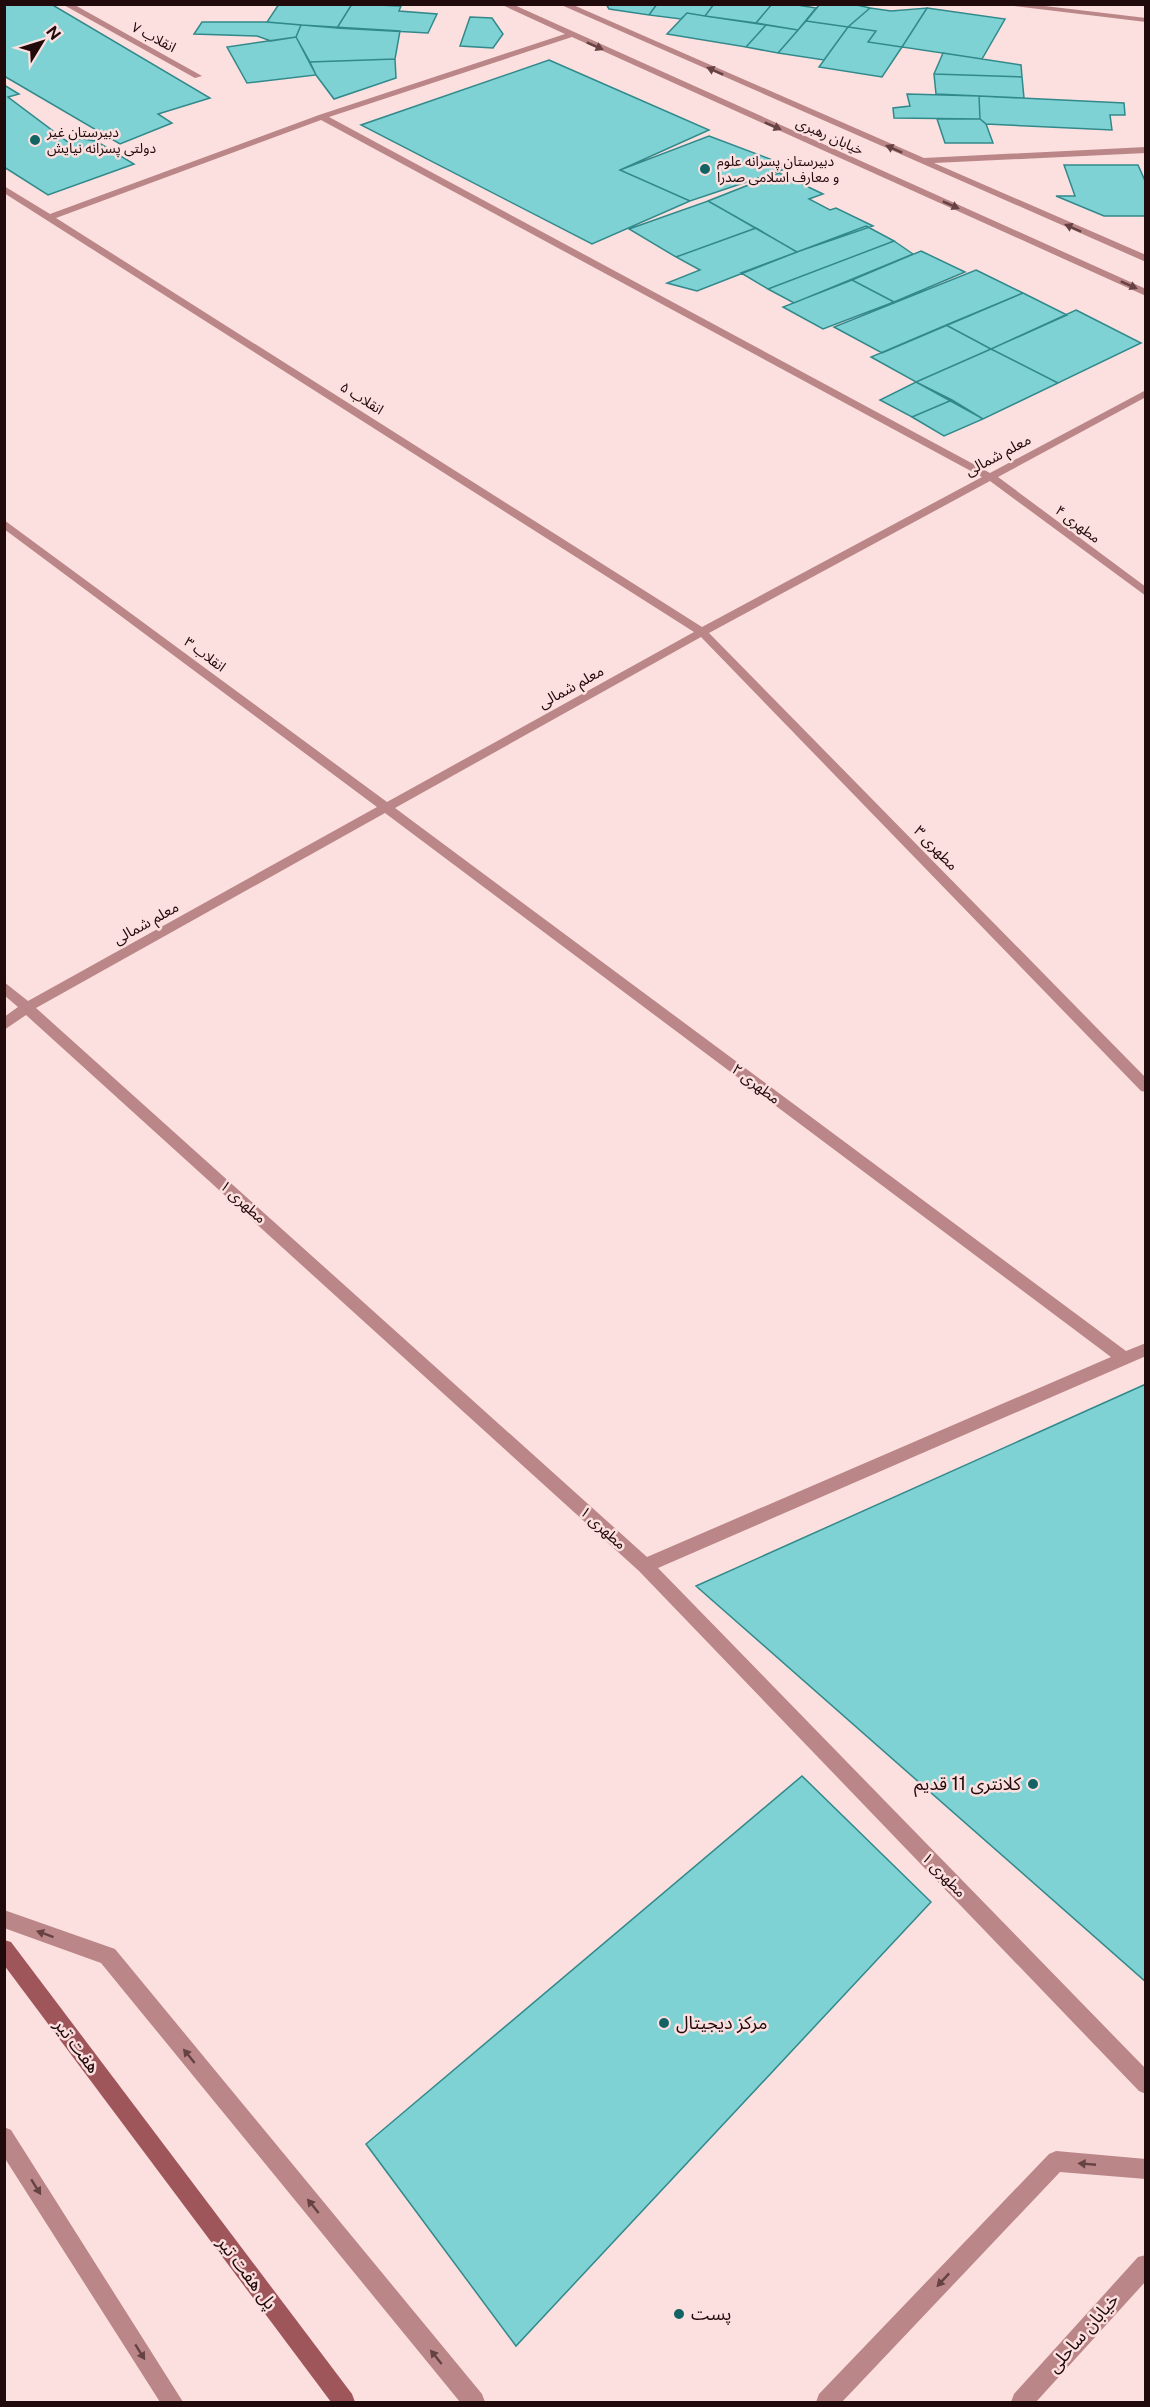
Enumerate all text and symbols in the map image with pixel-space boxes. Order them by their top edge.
north arrow [12,12,72,72]
street label: انقلاب ۷ [129,19,179,56]
text: N [42,22,65,44]
one-way arrow [587,41,604,50]
one-way arrow [706,66,724,76]
street label: خیابان رهبری [793,114,866,159]
one-way arrow [765,121,782,130]
place label: دبیرستان غیر دولتی پسرانه نیایش [46,124,156,158]
marker: دبیرستان غیر دولتی پسرانه نیایش [28,133,42,147]
one-way arrow [885,144,903,154]
place label: دبیرستان پسرانه علوم و معارف اسلامی صدرا [717,153,839,186]
marker: دبیرستان پسرانه علوم و معارف اسلامی صدرا [698,162,712,176]
one-way arrow [942,201,960,211]
one-way arrow [1064,223,1081,232]
one-way arrow [1120,281,1137,290]
street label: انقلاب ۵ [337,379,386,418]
street label: معلم شمالی [962,430,1035,482]
street label: مطهری ۴ [1052,502,1104,547]
street label: انقلاب ۳ [181,633,229,675]
street label: معلم شمالی [535,662,608,714]
street label: مطهری ۳ [910,822,962,874]
street label: معلم شمالی [110,898,183,950]
street label: مطهری ۲ [728,1060,784,1108]
street label: مطهری ۱ [216,1177,270,1227]
street label: مطهری ۱ [576,1503,630,1553]
place label: کلانتری 11 قدیم [914,1773,1022,1797]
marker: کلانتری 11 قدیم [1026,1777,1040,1791]
street label: مطهری ۱ [918,1849,970,1901]
one-way arrow [36,1928,54,1938]
place label: مرکز دیجیتال [676,2012,767,2034]
street label: هفت تیر [49,2014,105,2078]
marker: مرکز دیجیتال [657,2016,671,2030]
one-way arrow [183,2048,196,2064]
one-way arrow [1078,2159,1097,2169]
one-way arrow [30,2179,41,2195]
one-way arrow [307,2199,320,2214]
street label: پل هفت تیر [212,2231,281,2314]
one-way arrow [937,2272,951,2286]
street label: خیابان ساحلی [1043,2289,1123,2377]
place label: پست [691,2303,731,2325]
marker: پست [672,2307,686,2321]
one-way arrow [134,2343,145,2360]
one-way arrow [430,2349,443,2365]

